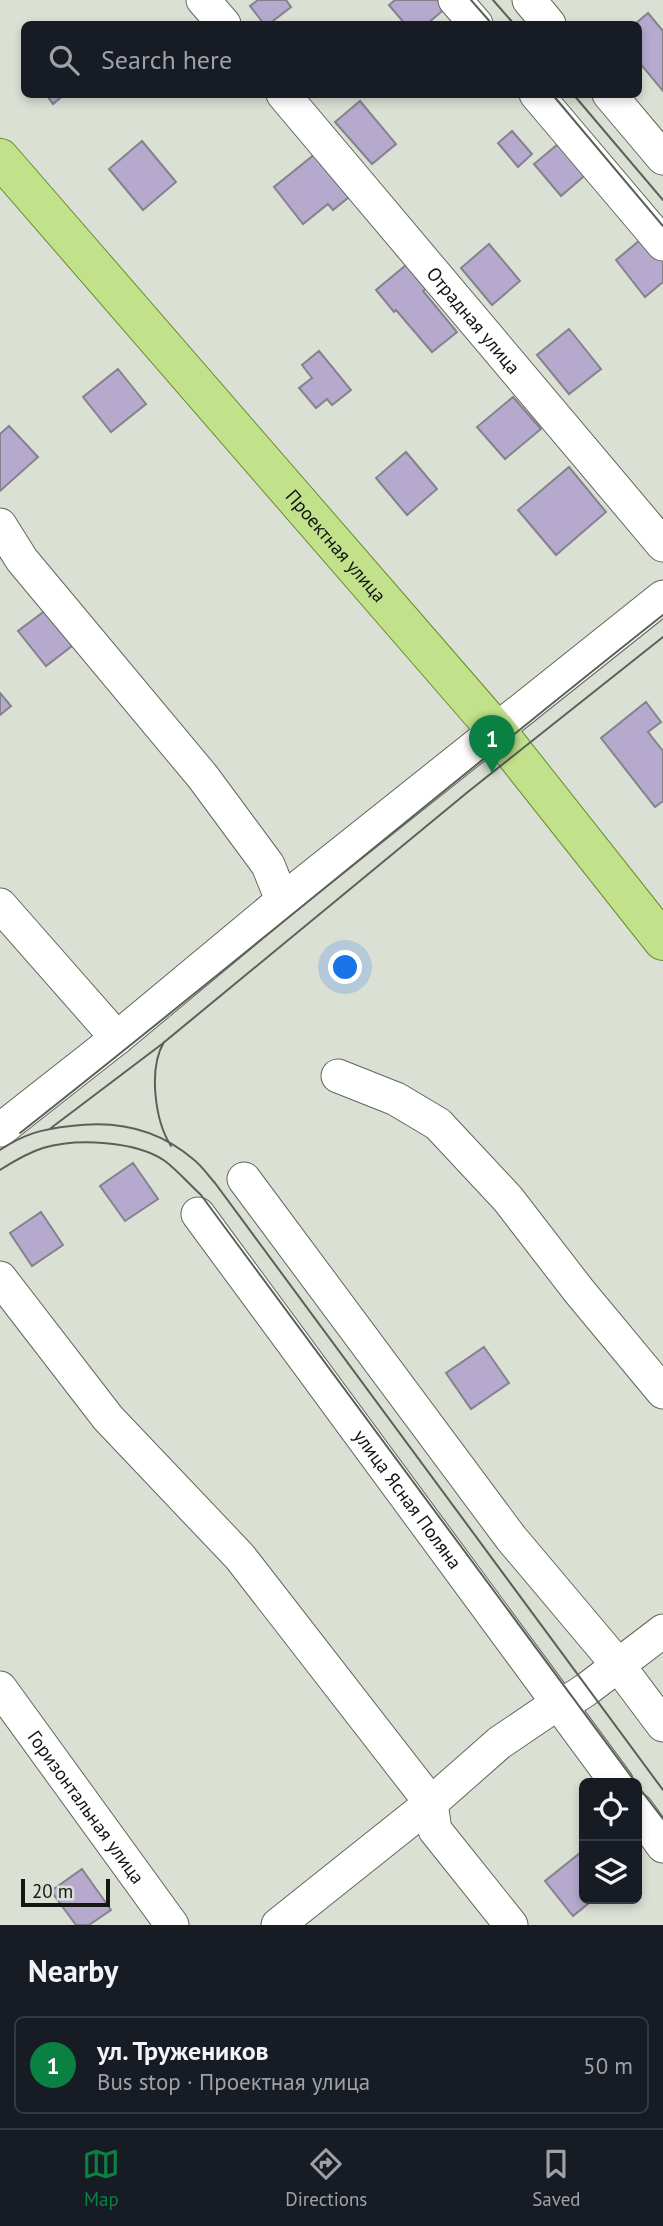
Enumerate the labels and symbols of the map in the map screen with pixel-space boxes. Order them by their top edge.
street label: Отрадная улица [422,262,526,379]
street label: Проектная улица [281,484,392,607]
pin: 1 [469,715,515,773]
your location [328,950,362,984]
street label: улица Ясная Поляна [349,1424,467,1574]
street label: Горизонтальная улица [23,1726,150,1888]
scale bar [21,1876,110,1908]

